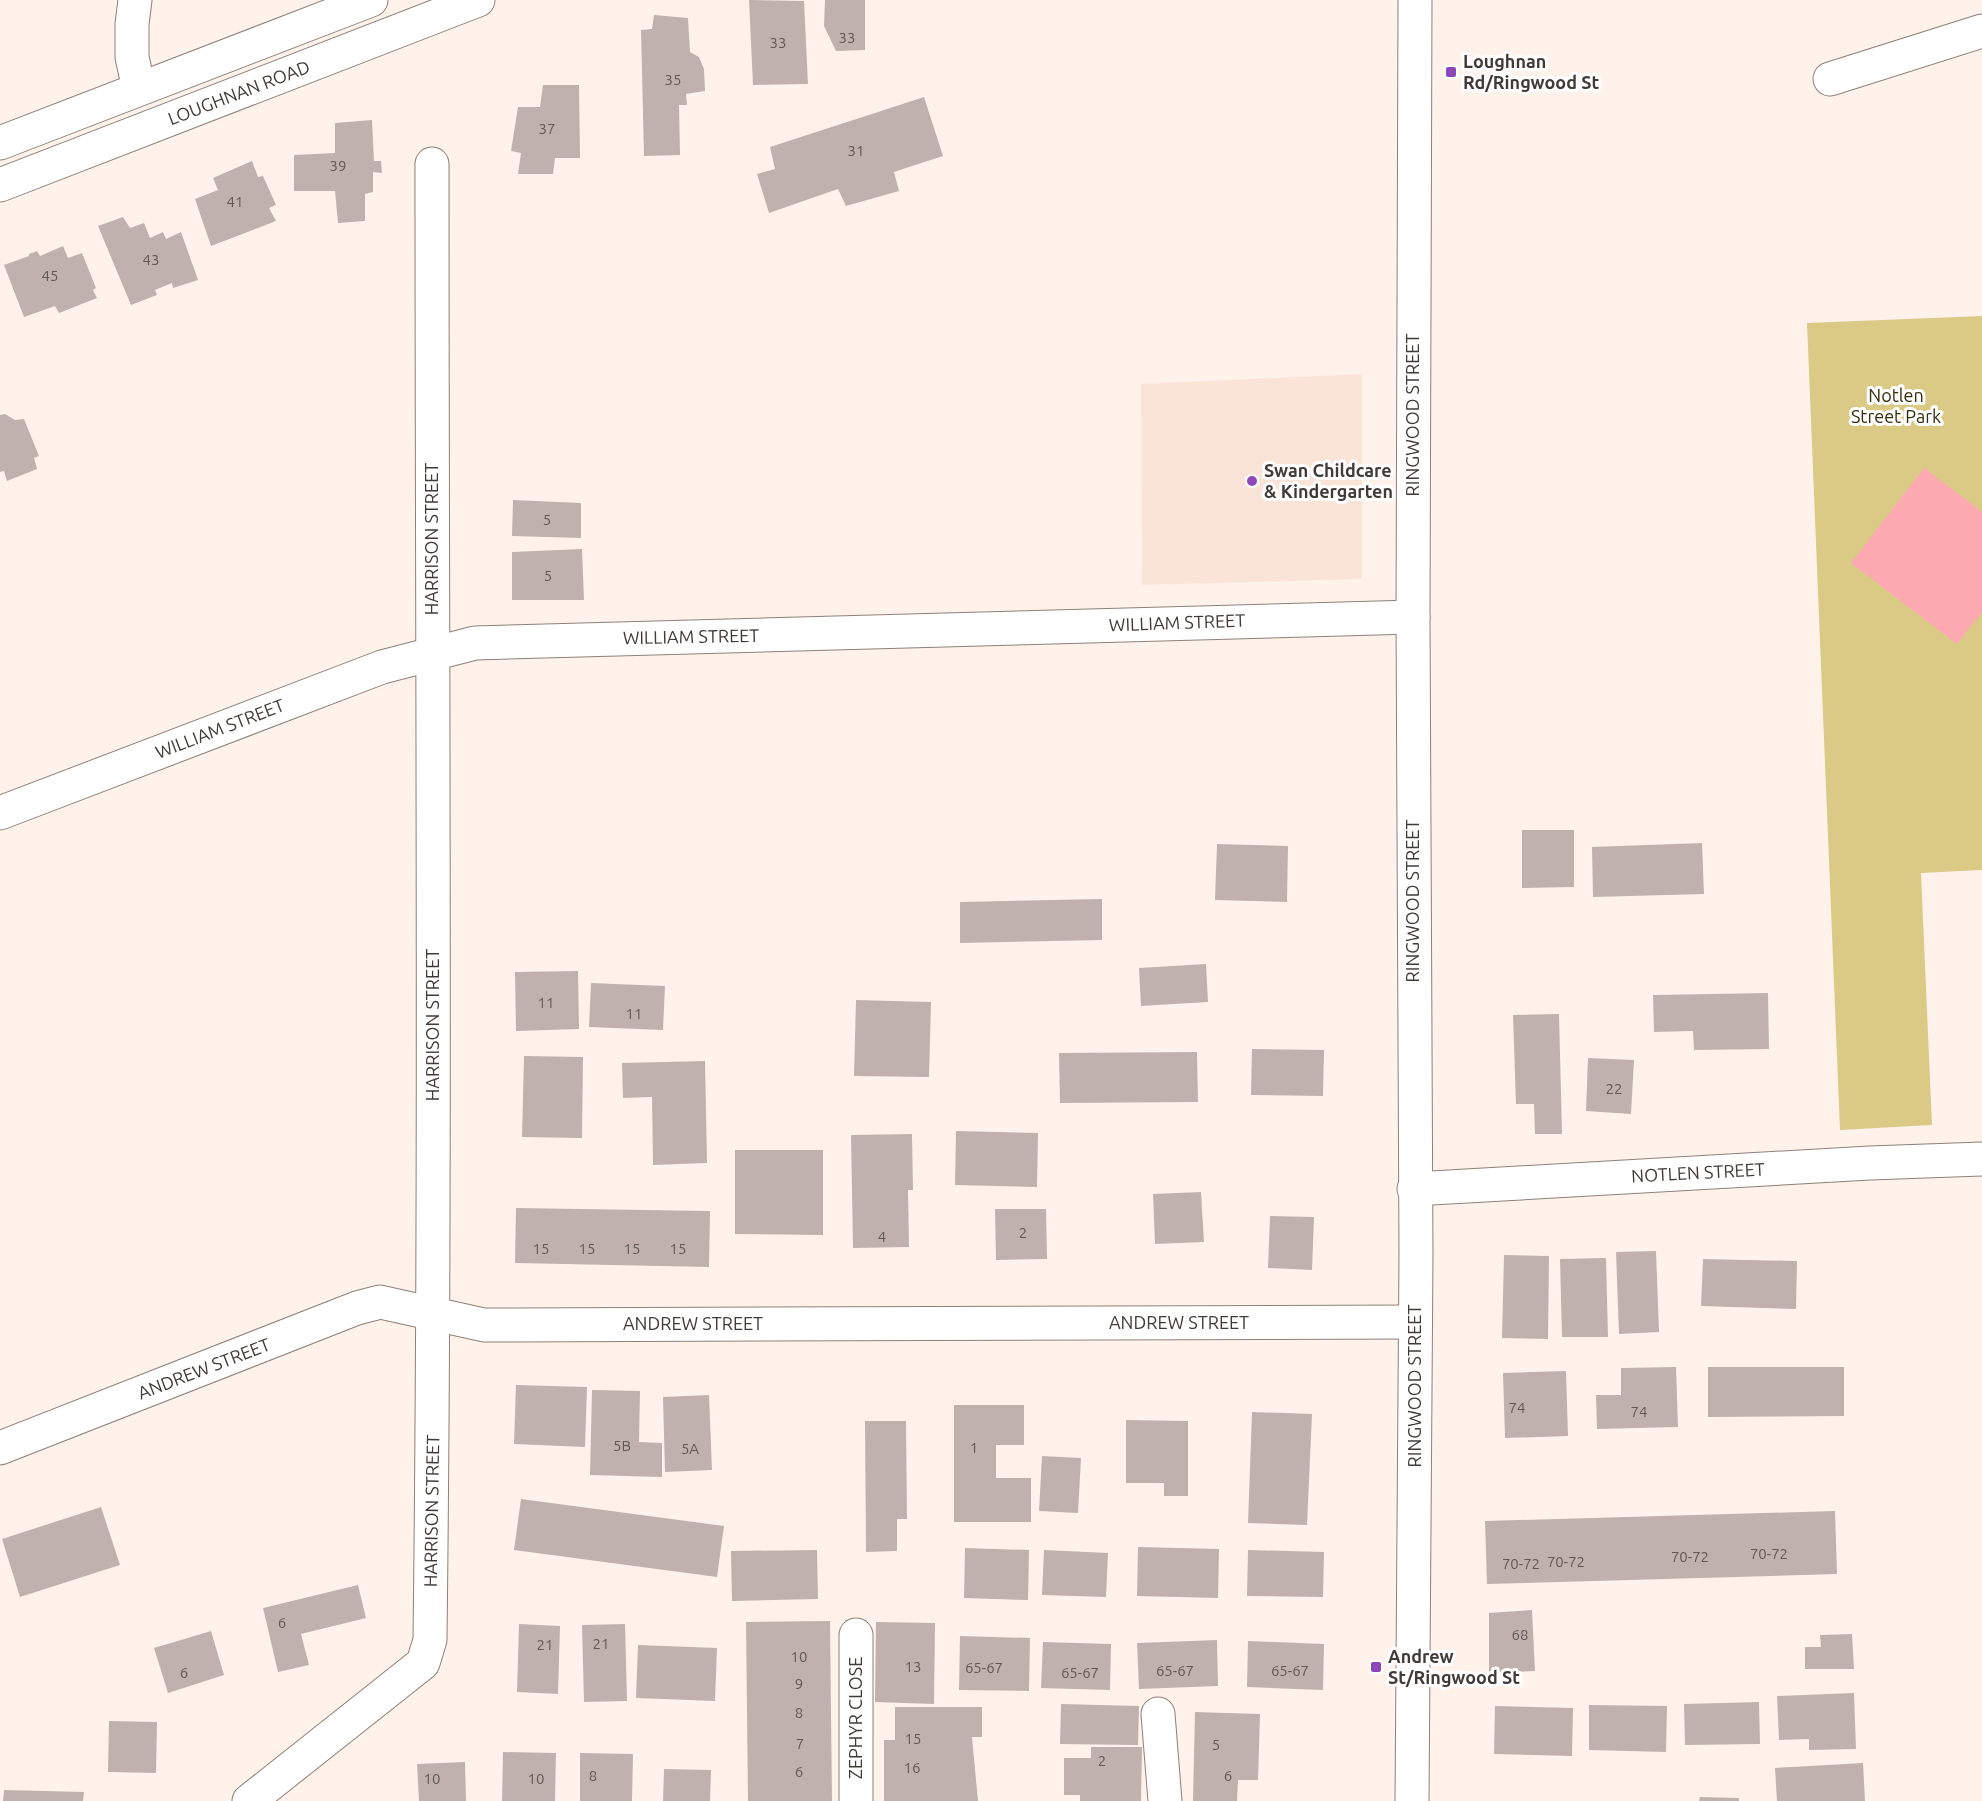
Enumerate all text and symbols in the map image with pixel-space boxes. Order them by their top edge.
house number: 33 [839,29,855,46]
house number: 33 [770,34,786,51]
place label: Loughnan Rd/Ringwood St [1463,51,1599,92]
street label: LOUGHNAN ROAD [165,56,312,128]
marker: Loughnan Rd/Ringwood St [1444,65,1458,79]
house number: 35 [665,71,681,88]
house number: 37 [539,120,555,137]
house number: 31 [848,142,864,159]
house number: 39 [330,157,346,174]
house number: 41 [227,193,243,210]
house number: 43 [143,251,159,268]
house number: 45 [42,267,58,284]
street label: RINGWOOD STREET [1402,334,1422,496]
park label: Notlen Street Park [1851,385,1941,426]
place label: Swan Childcare & Kindergarten [1264,460,1393,501]
street label: HARRISON STREET [421,463,441,615]
marker: Swan Childcare & Kindergarten [1245,474,1259,488]
house number: 5 [543,511,551,528]
house number: 5 [544,567,552,584]
street label: WILLIAM STREET [1108,610,1246,634]
street label: WILLIAM STREET [623,625,759,647]
street label: WILLIAM STREET [152,694,287,762]
street label: RINGWOOD STREET [1402,820,1422,982]
street label: HARRISON STREET [422,949,442,1101]
house number: 11 [538,994,554,1011]
house number: 11 [626,1005,642,1022]
house number: 22 [1606,1080,1622,1097]
street label: NOTLEN STREET [1631,1159,1765,1185]
house number: 2 [1019,1224,1027,1241]
house number: 4 [878,1228,886,1245]
house number: 15 [533,1240,549,1257]
house number: 15 [579,1240,595,1257]
house number: 15 [624,1240,640,1257]
house number: 15 [670,1240,686,1257]
street label: RINGWOOD STREET [1404,1305,1424,1467]
street label: ANDREW STREET [1109,1312,1249,1332]
street label: ANDREW STREET [623,1313,763,1333]
street label: ANDREW STREET [135,1334,273,1403]
house number: 74 [1509,1399,1525,1416]
house number: 74 [1631,1403,1647,1420]
street label: HARRISON STREET [420,1435,442,1587]
house number: 5B [613,1437,631,1454]
house number: 1 [970,1439,978,1456]
house number: 5A [681,1440,699,1457]
house number: 70-72 [1750,1545,1788,1562]
house number: 70-72 [1671,1548,1709,1565]
house number: 70-72 [1547,1553,1585,1570]
house number: 70-72 [1502,1555,1540,1572]
house number: 6 [278,1614,286,1631]
house number: 68 [1512,1626,1528,1643]
house number: 21 [593,1635,609,1652]
house number: 21 [537,1636,553,1653]
place label: Andrew St/Ringwood St [1388,1646,1520,1687]
house number: 10 [791,1648,807,1665]
street label: ZEPHYR CLOSE [845,1657,865,1779]
house number: 13 [905,1658,921,1675]
house number: 65-67 [965,1659,1003,1676]
marker: Andrew St/Ringwood St [1369,1660,1383,1674]
house number: 65-67 [1156,1662,1194,1679]
house number: 65-67 [1271,1662,1309,1679]
house number: 6 [180,1664,188,1681]
house number: 65-67 [1061,1664,1099,1681]
house number: 9 [795,1675,803,1692]
house number: 8 [795,1704,803,1721]
house number: 15 [905,1730,921,1747]
house number: 7 [796,1735,804,1752]
house number: 5 [1212,1736,1220,1753]
house number: 2 [1098,1752,1106,1769]
house number: 16 [904,1759,920,1776]
house number: 6 [795,1763,803,1780]
house number: 8 [589,1767,597,1784]
house number: 6 [1224,1767,1232,1784]
house number: 10 [424,1770,440,1787]
house number: 10 [528,1770,544,1787]

